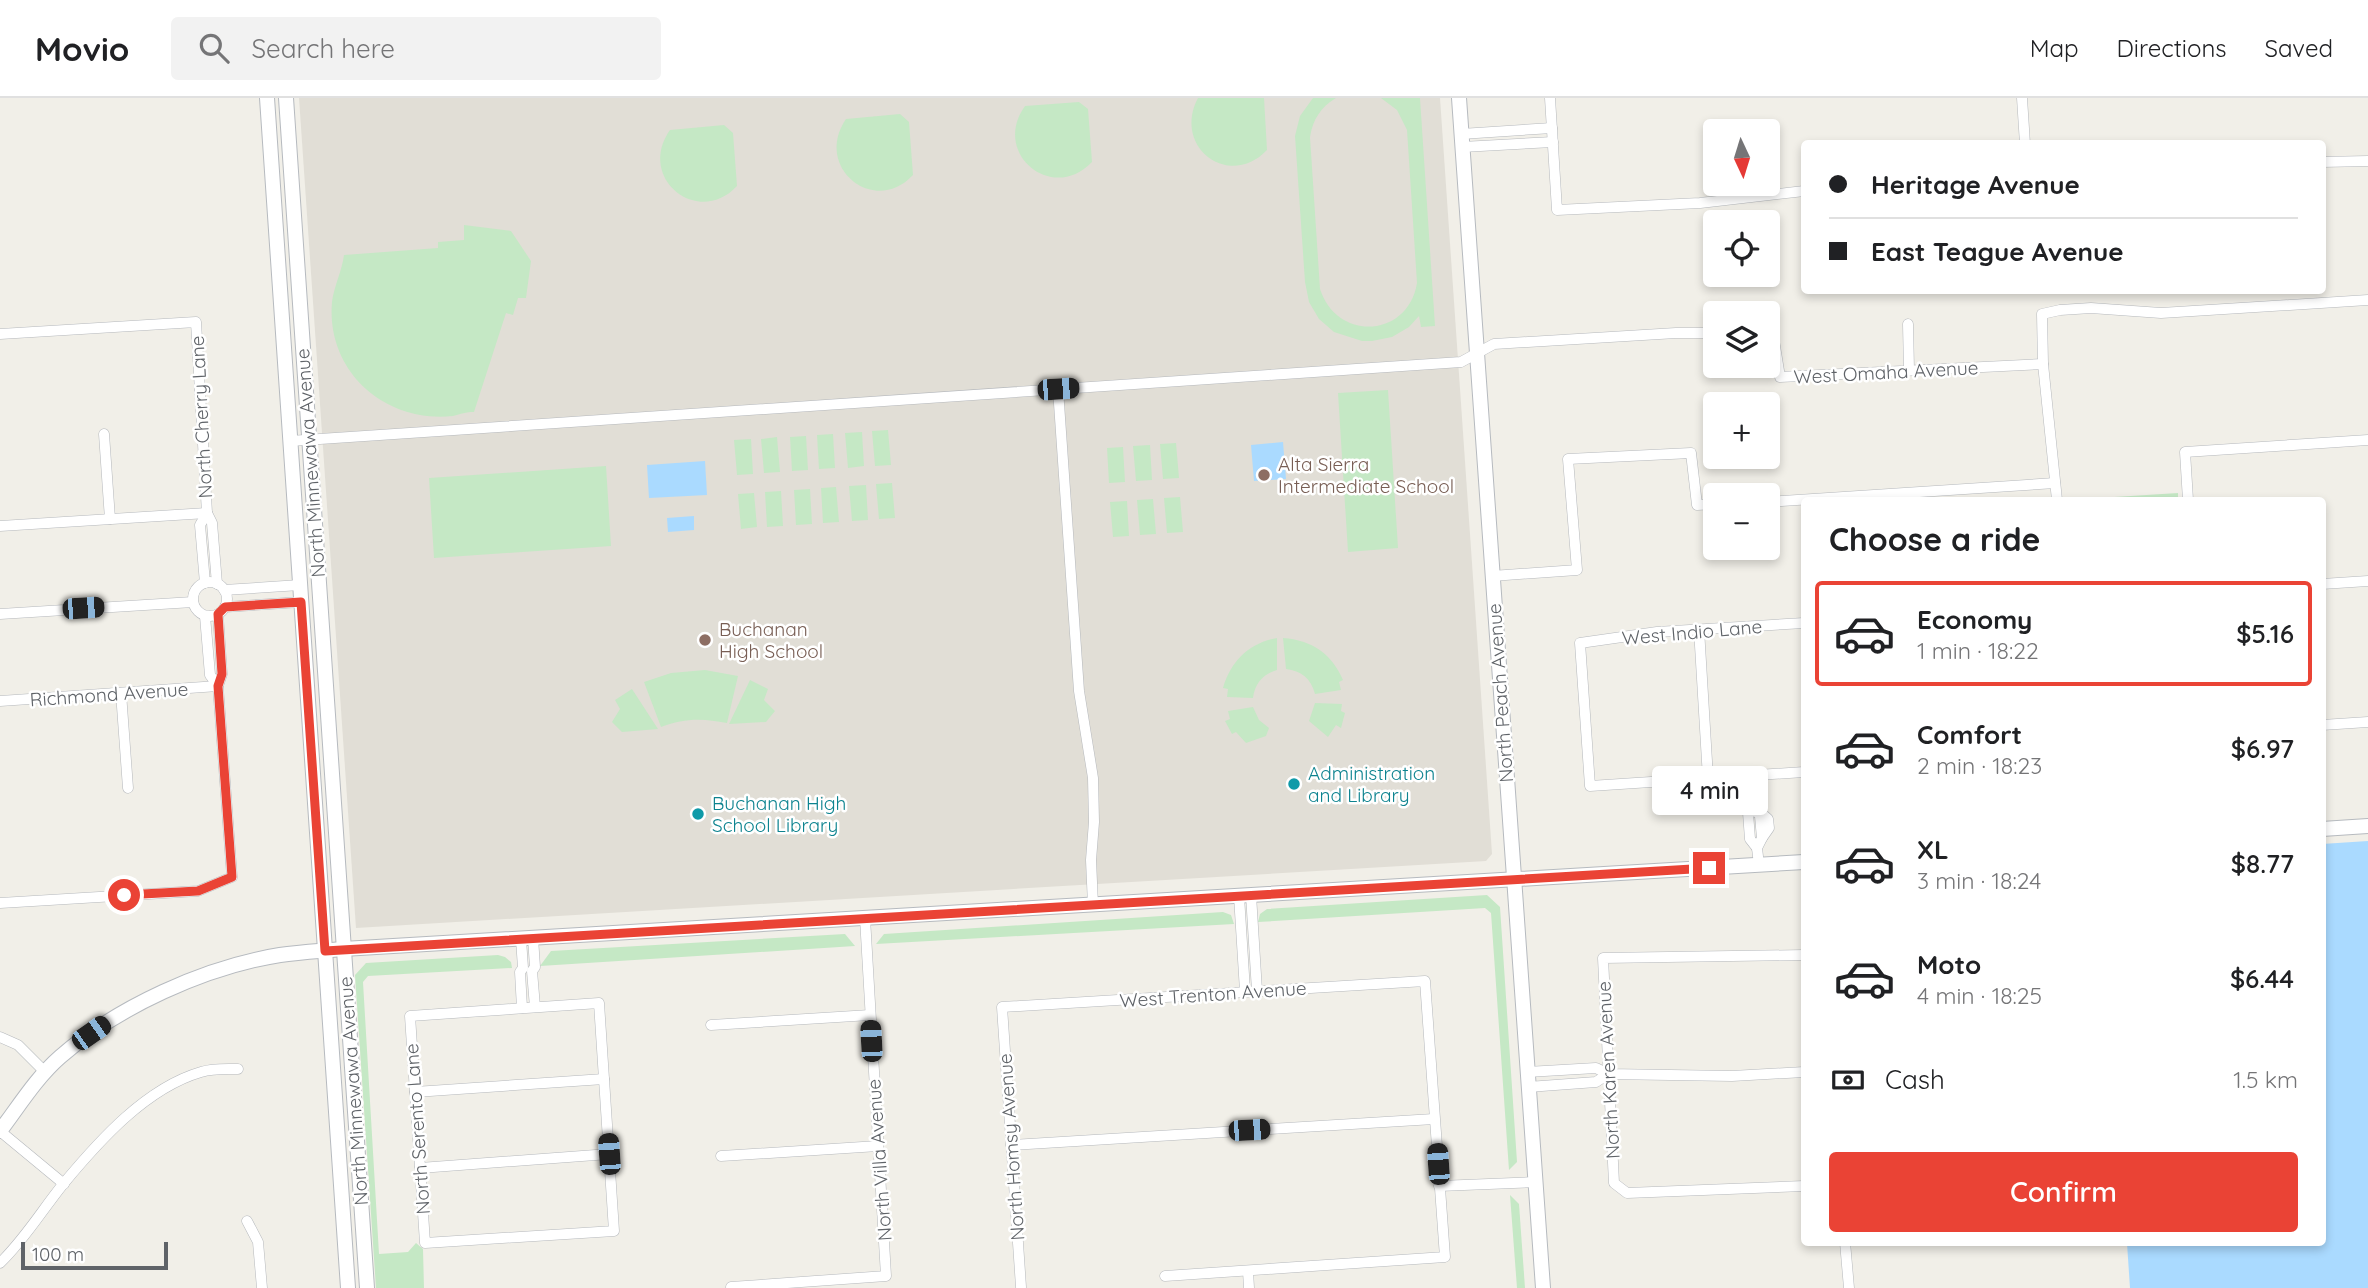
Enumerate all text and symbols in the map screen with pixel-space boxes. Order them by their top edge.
search box [171,17,661,80]
text: Movio [35,28,129,69]
icon: search [195,29,233,67]
text: Search here [251,32,395,65]
text: Map [2030,33,2079,63]
text: Directions [2117,33,2227,63]
text: Saved [2265,33,2333,63]
north arrow [1703,119,1780,196]
map controls [1703,119,1780,560]
text: Heritage Avenue [1871,168,2080,201]
button: locate [1703,210,1780,287]
text: East Teague Avenue [1871,235,2124,268]
button: layers [1703,301,1780,378]
street label: North Cherry Lane [185,335,217,499]
street label: North Minnewawa Avenue [290,348,330,578]
street label: West Omaha Avenue [1793,355,1979,389]
car [1037,377,1080,401]
button: + [1703,392,1780,469]
place label: Alta Sierra Intermediate School [1278,452,1454,498]
marker: Alta Sierra Intermediate School [1256,467,1272,483]
button: − [1703,483,1780,560]
text: Choose a ride [1829,519,2041,559]
car [62,596,105,620]
icon: car [1833,602,1896,665]
street label: North Peach Avenue [1482,603,1518,783]
text: Economy [1917,603,2032,636]
street label: West Indio Lane [1621,614,1763,650]
place label: Buchanan High School [719,617,823,663]
text: $5.16 [2236,617,2294,650]
marker: Buchanan High School [697,632,713,648]
text: 1 min · 18:22 [1917,636,2039,665]
street label: Richmond Avenue [29,676,189,712]
icon: car [1833,717,1896,780]
text: Comfort [1917,718,2022,751]
text: $6.97 [2231,732,2294,765]
text: 2 min · 18:23 [1917,751,2042,780]
place label: Administration and Library [1308,761,1435,807]
callout: 4 min [1651,766,1767,816]
marker: Administration and Library [1286,776,1302,792]
text: 4 min [1680,776,1740,805]
place label: Buchanan High School Library [712,791,846,837]
marker: Buchanan High School Library [690,806,706,822]
icon: car [1833,832,1896,895]
text: XL [1917,833,1949,866]
text: $8.77 [2231,847,2294,880]
route end [1693,852,1725,884]
text: 3 min · 18:24 [1917,866,2041,895]
route start [108,879,140,911]
icon: car [1833,947,1896,1010]
text: Moto [1917,948,1981,981]
text: $6.44 [2230,962,2294,995]
street label: West Trenton Avenue [1119,975,1307,1013]
street label: North Minnewawa Avenue [333,976,373,1206]
street label: North Karen Avenue [1591,980,1625,1160]
text: 4 min · 18:25 [1917,981,2042,1010]
car [68,1012,115,1054]
car [860,1019,883,1063]
street label: North Serento Lane [399,1043,435,1215]
street label: North Homsy Avenue [992,1053,1030,1241]
icon: cash [1829,1061,1867,1099]
text: Cash [1885,1063,1945,1096]
text: 1.5 km [2233,1065,2298,1094]
street label: North Villa Avenue [861,1078,897,1242]
car [1228,1118,1271,1142]
car [598,1132,621,1176]
car [1427,1142,1450,1186]
button: Confirm [1829,1152,2298,1232]
scale bar [21,1239,168,1271]
text: 100 m [32,1242,84,1266]

